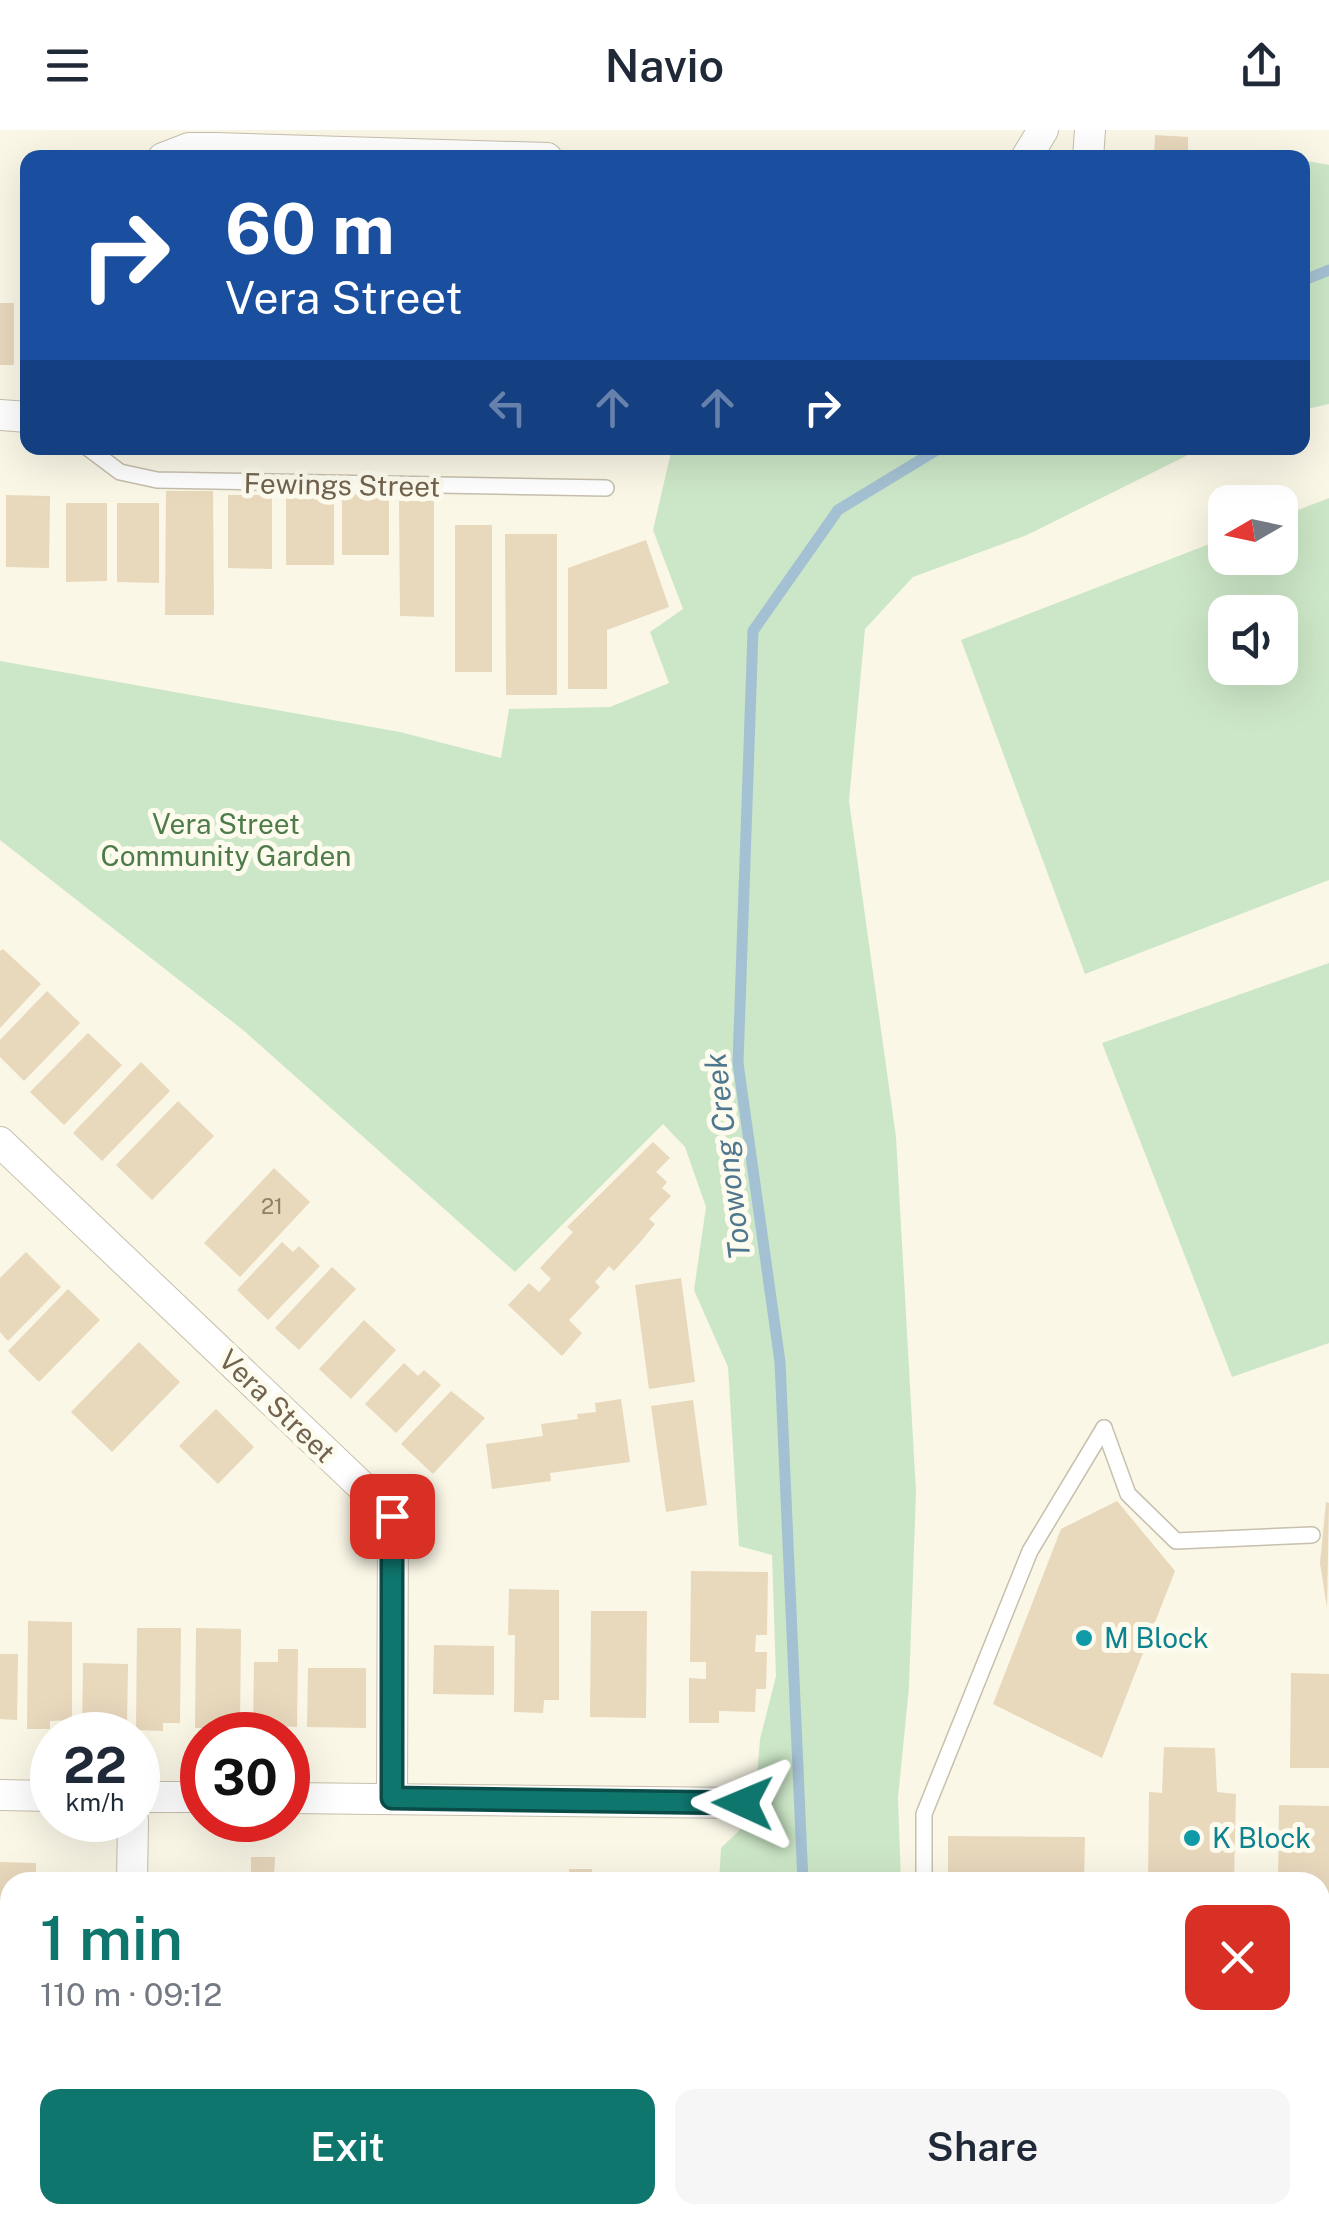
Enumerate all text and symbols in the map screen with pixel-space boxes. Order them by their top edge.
icon: menu [40,38,95,93]
icon: share [1234,38,1289,93]
text: Navio [605,39,724,92]
text: 60 m [225,187,395,270]
icon: right [60,190,190,320]
text: Vera Street [225,271,463,324]
icon: left [480,380,535,435]
icon: ahead [585,380,640,435]
icon: ahead [690,380,745,435]
icon: right [795,380,850,435]
street label: Fewings Street [243,466,441,503]
north arrow [1208,485,1298,575]
map controls [1208,485,1298,685]
button: sound [1208,595,1298,685]
park label: Vera Street Community Garden [100,807,352,872]
water label: Toowong Creek [696,1050,758,1261]
house number: 21 [261,1193,283,1219]
street label: Vera Street [213,1342,342,1469]
pin [350,1474,435,1559]
icon: arrive [365,1489,420,1544]
place label: M Block [1104,1621,1209,1654]
marker: M Block [1073,1627,1095,1649]
speed limit sign: 30 [180,1712,310,1842]
text: 22 [63,1735,127,1794]
position arrow [691,1751,795,1855]
text: km/h [66,1787,124,1817]
place label: K Block [1212,1821,1311,1854]
marker: K Block [1181,1827,1203,1849]
text: 1 min [40,1903,183,1974]
button: close [1185,1905,1290,2010]
text: 110 m · 09:12 [40,1976,222,2013]
button: Exit [40,2089,655,2204]
button: Share [675,2089,1290,2204]

